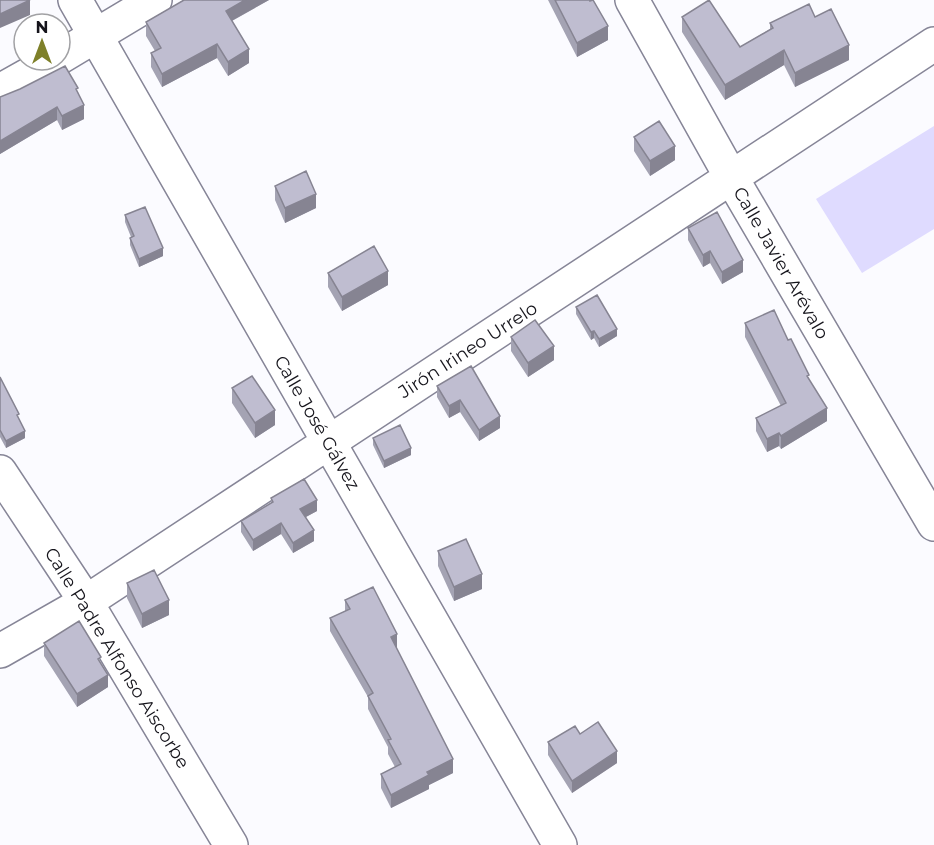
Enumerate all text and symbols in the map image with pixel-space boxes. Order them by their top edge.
north arrow [12,12,72,72]
text: N [36,18,48,37]
street label: Calle Javier Arévalo [728,183,834,343]
street label: Jirón Irineo Urrelo [394,297,541,404]
street label: Calle José Gálvez [269,352,365,494]
street label: Calle Padre Alfonso Aiscorbe [40,543,194,773]

